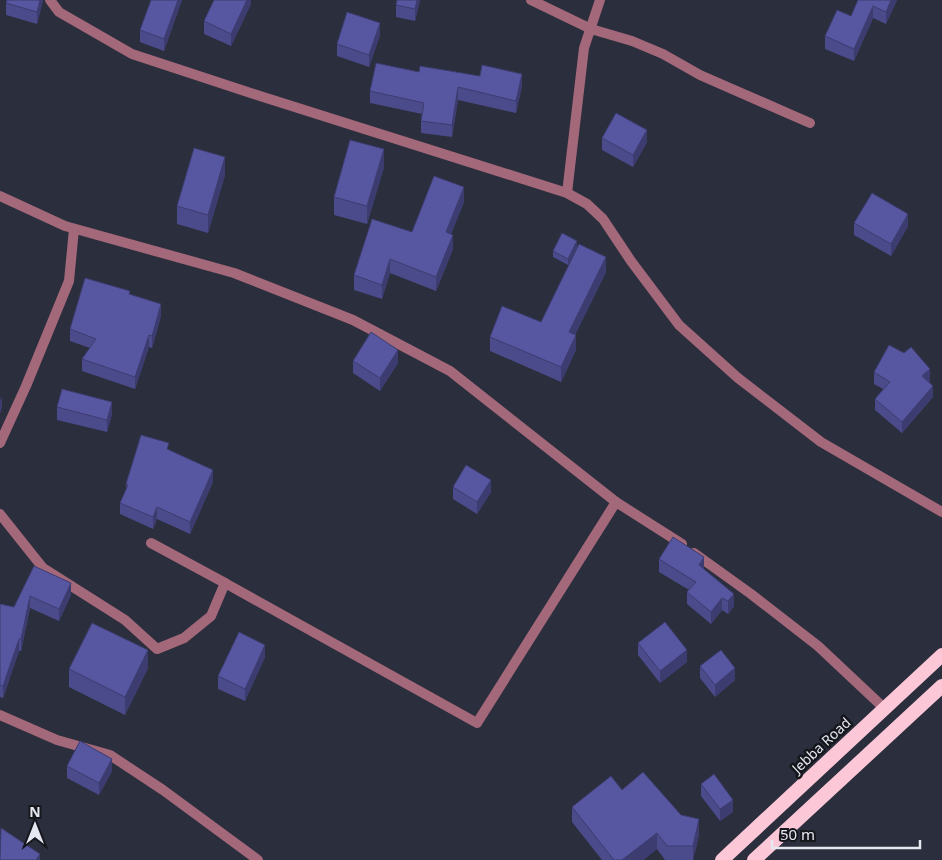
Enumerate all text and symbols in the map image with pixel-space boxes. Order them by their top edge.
street label: Jebba Road [786,713,855,779]
north arrow [10,800,60,850]
text: N [29,802,41,821]
scale bar [772,818,920,850]
text: 50 m [780,824,815,844]

